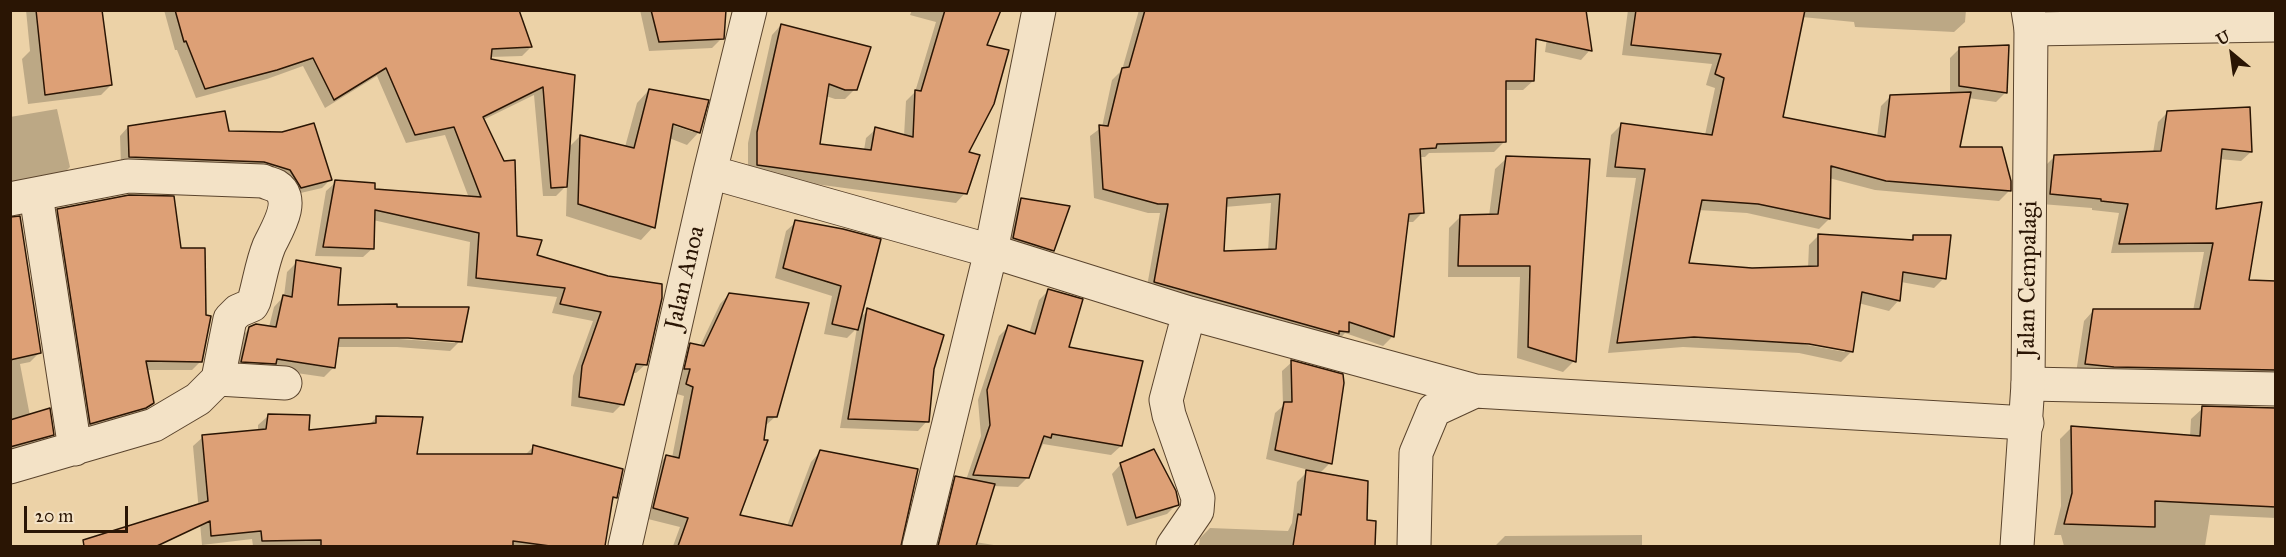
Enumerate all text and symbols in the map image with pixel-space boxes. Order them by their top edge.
north arrow [2202,24,2262,84]
text: U [2213,26,2233,49]
street label: Jalan Cempalagi [2013,200,2045,358]
street label: Jalan Anoa [660,223,712,333]
scale bar [27,494,130,532]
text: 20 m [35,505,73,527]

